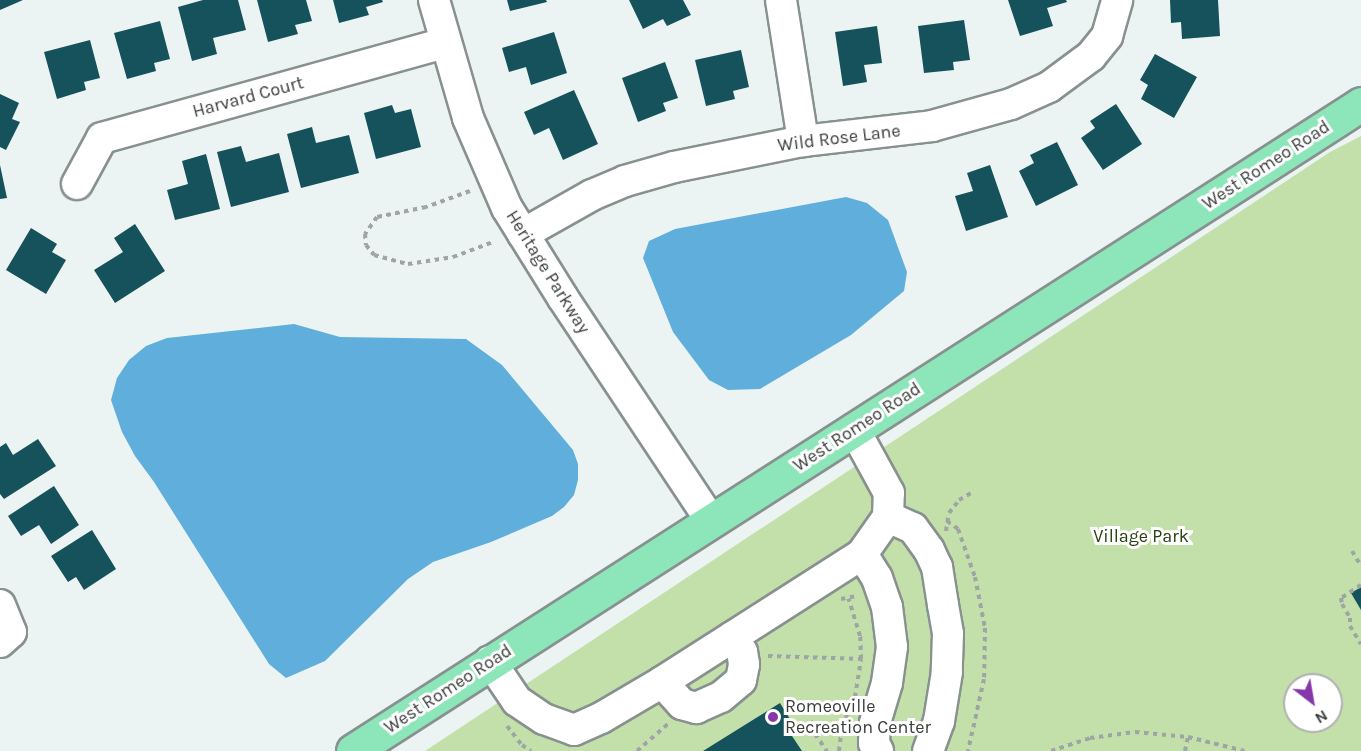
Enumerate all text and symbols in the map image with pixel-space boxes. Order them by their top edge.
street label: Harvard Court [190,72,306,122]
street label: West Romeo Road [1198,116,1334,214]
street label: Wild Rose Lane [776,120,902,156]
street label: Heritage Parkway [501,206,595,338]
street label: West Romeo Road [789,378,925,476]
park label: Village Park [1093,525,1189,547]
street label: West Romeo Road [380,640,516,738]
north arrow [1283,673,1343,733]
place label: Romeoville Recreation Center [785,696,931,738]
text: N [1312,706,1331,728]
marker: Romeoville Recreation Center [766,710,780,724]

